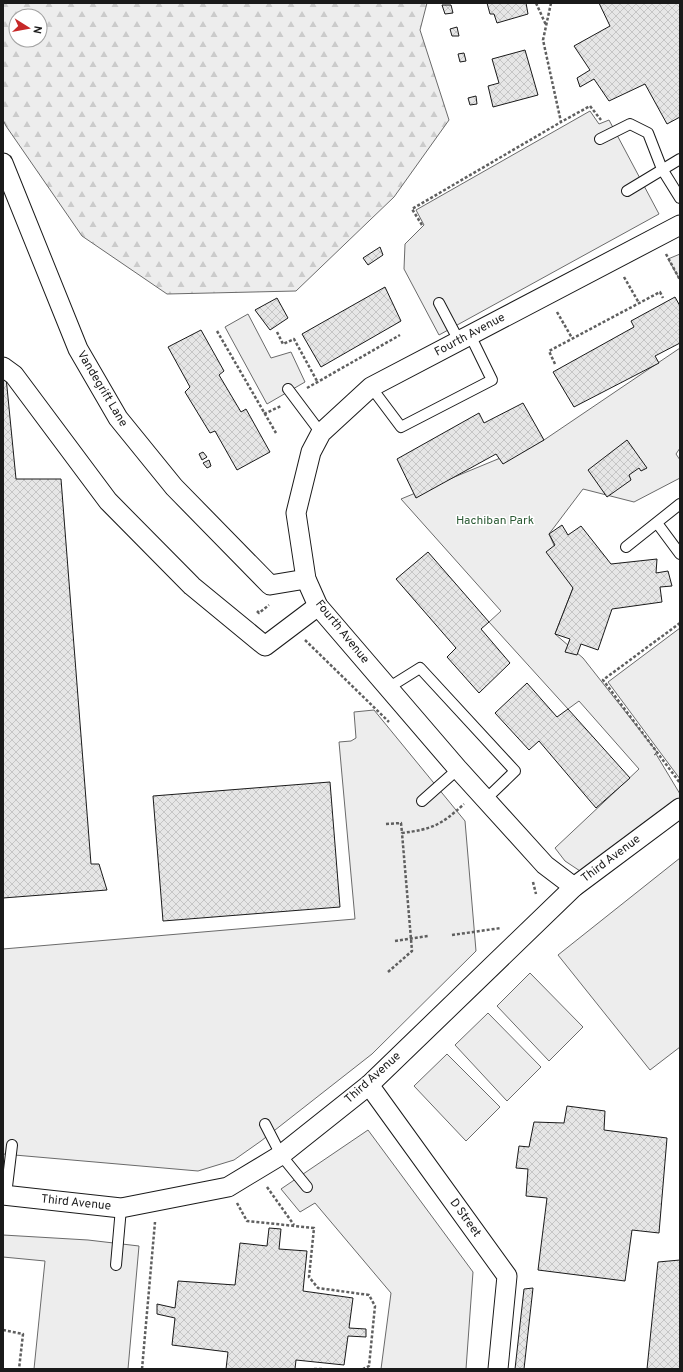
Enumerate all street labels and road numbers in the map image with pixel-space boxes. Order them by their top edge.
street label: Fourth Avenue [432,310,508,360]
street label: Vandegrift Lane [73,348,131,430]
street label: Fourth Avenue [311,597,373,667]
street label: Third Avenue [578,831,644,887]
street label: Third Avenue [341,1049,405,1107]
street label: Third Avenue [40,1191,112,1215]
street label: D Street [446,1195,484,1241]

